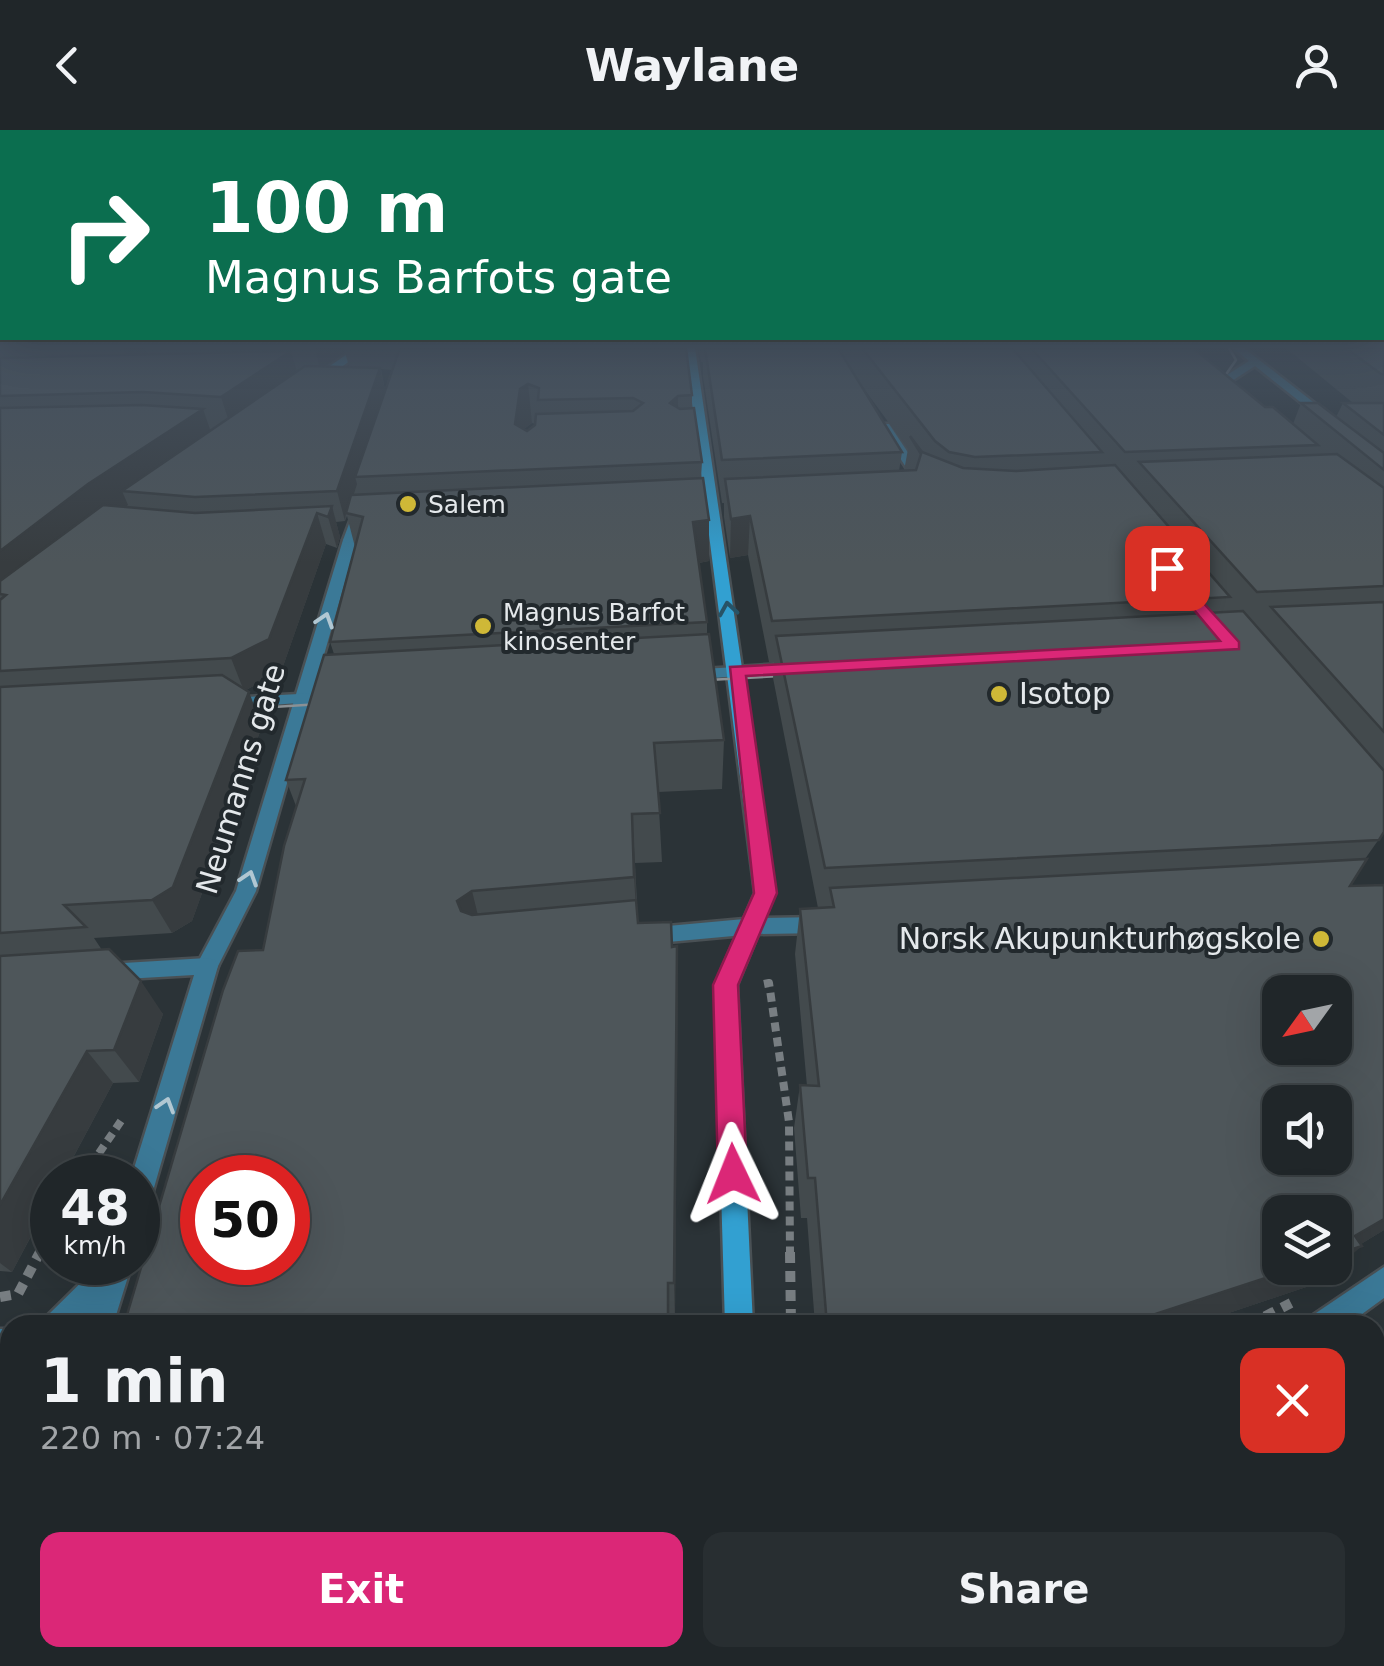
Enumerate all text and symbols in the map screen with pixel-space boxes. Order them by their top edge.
icon: back [40,38,95,93]
icon: person [1289,38,1344,93]
text: Waylane [585,39,799,92]
text: 100 m [205,167,448,249]
icon: right [40,170,170,300]
text: Magnus Barfots gate [205,251,672,304]
place label: Salem [428,490,506,519]
marker: Salem [397,493,419,515]
pin [1125,526,1210,611]
icon: arrive [1140,541,1195,596]
place label: Magnus Barfot kinosenter [503,598,685,656]
one-way arrow [719,600,740,617]
one-way arrow [313,612,333,629]
marker: Magnus Barfot kinosenter [472,615,494,637]
street label: Neumanns gate [189,660,292,898]
place label: Isotop [1019,676,1111,711]
marker: Isotop [988,683,1010,705]
one-way arrow [238,870,258,887]
place label: Norsk Akupunkturhøgskole [899,921,1301,956]
marker: Norsk Akupunkturhøgskole [1310,928,1332,950]
north arrow [1262,975,1352,1065]
map controls [1262,975,1352,1285]
button: sound [1262,1085,1352,1175]
one-way arrow [154,1097,175,1114]
position arrow [681,1122,785,1226]
speed limit sign: 50 [180,1155,310,1285]
text: 48 [60,1179,130,1237]
button: layers [1262,1195,1352,1285]
text: km/h [63,1231,127,1260]
text: 1 min [40,1346,228,1416]
button: close [1240,1348,1345,1453]
text: 220 m · 07:24 [40,1419,265,1457]
button: Exit [40,1532,683,1647]
button: Share [703,1532,1345,1647]

